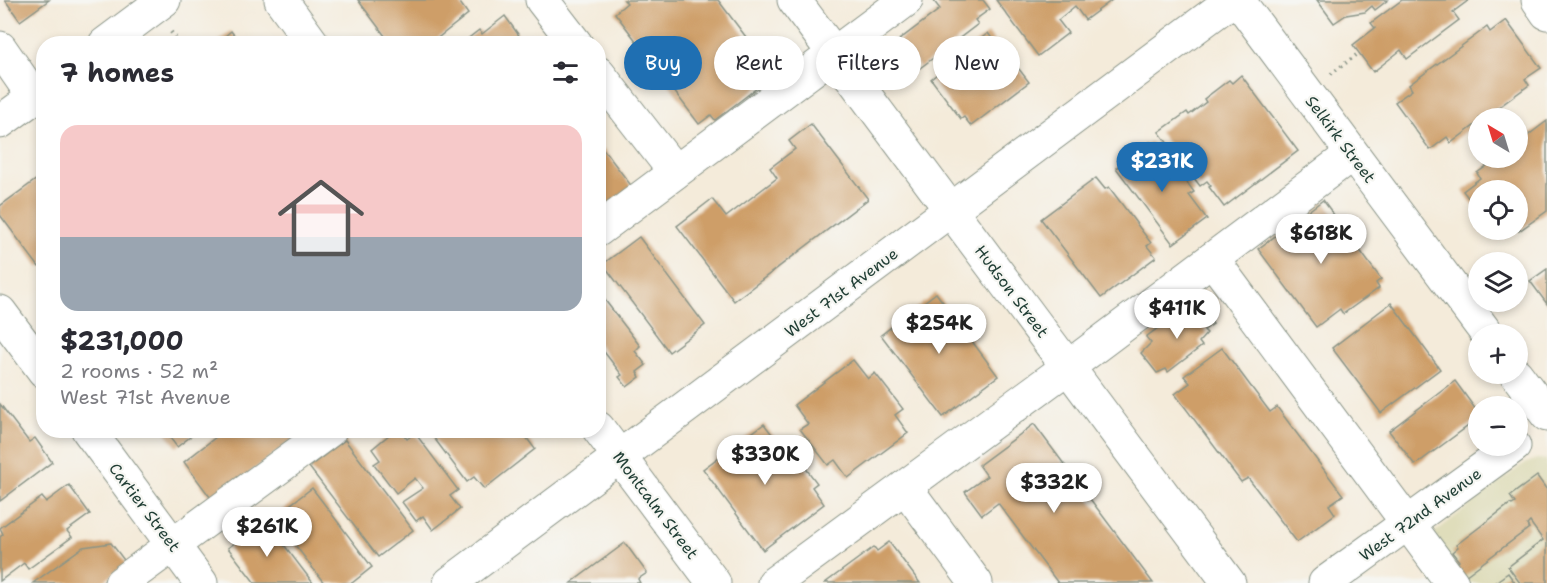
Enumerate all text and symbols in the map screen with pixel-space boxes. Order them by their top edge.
chip: Buy [624,36,702,90]
chip: Rent [714,36,804,90]
chip: Filters [816,36,921,90]
chip: New [933,36,1020,90]
text: 7 homes [60,55,174,90]
icon: filters [549,56,582,89]
street label: Selkirk Street [1301,91,1380,187]
north arrow [1468,108,1528,168]
map controls [1468,108,1528,456]
pin: $231K [1120,142,1204,193]
text: $231K [1131,148,1193,174]
icon: home [267,164,375,272]
button: locate [1468,180,1528,240]
pin: $618K [1279,214,1363,265]
text: $618K [1290,220,1352,246]
street label: Hudson Street [970,241,1053,342]
street label: West 71st Avenue [780,243,902,342]
button: layers [1468,252,1528,312]
pin: $411K [1135,289,1219,340]
text: $411K [1148,295,1206,321]
pin: $254K [897,304,981,355]
text: $254K [905,310,973,336]
text: $231,000 [60,323,184,358]
button: + [1468,324,1528,384]
text: 2 rooms · 52 m² [60,358,218,384]
text: West 71st Avenue [60,384,231,410]
button: − [1468,396,1528,456]
pin: $330K [723,435,807,486]
text: $330K [731,441,799,467]
street label: Montcalm Street [608,447,703,563]
street label: Cartier Street [104,459,185,556]
pin: $332K [1012,463,1096,514]
street label: West 72nd Avenue [1355,463,1485,566]
text: $332K [1020,469,1088,495]
pin: $261K [225,507,309,558]
text: $261K [236,513,298,539]

